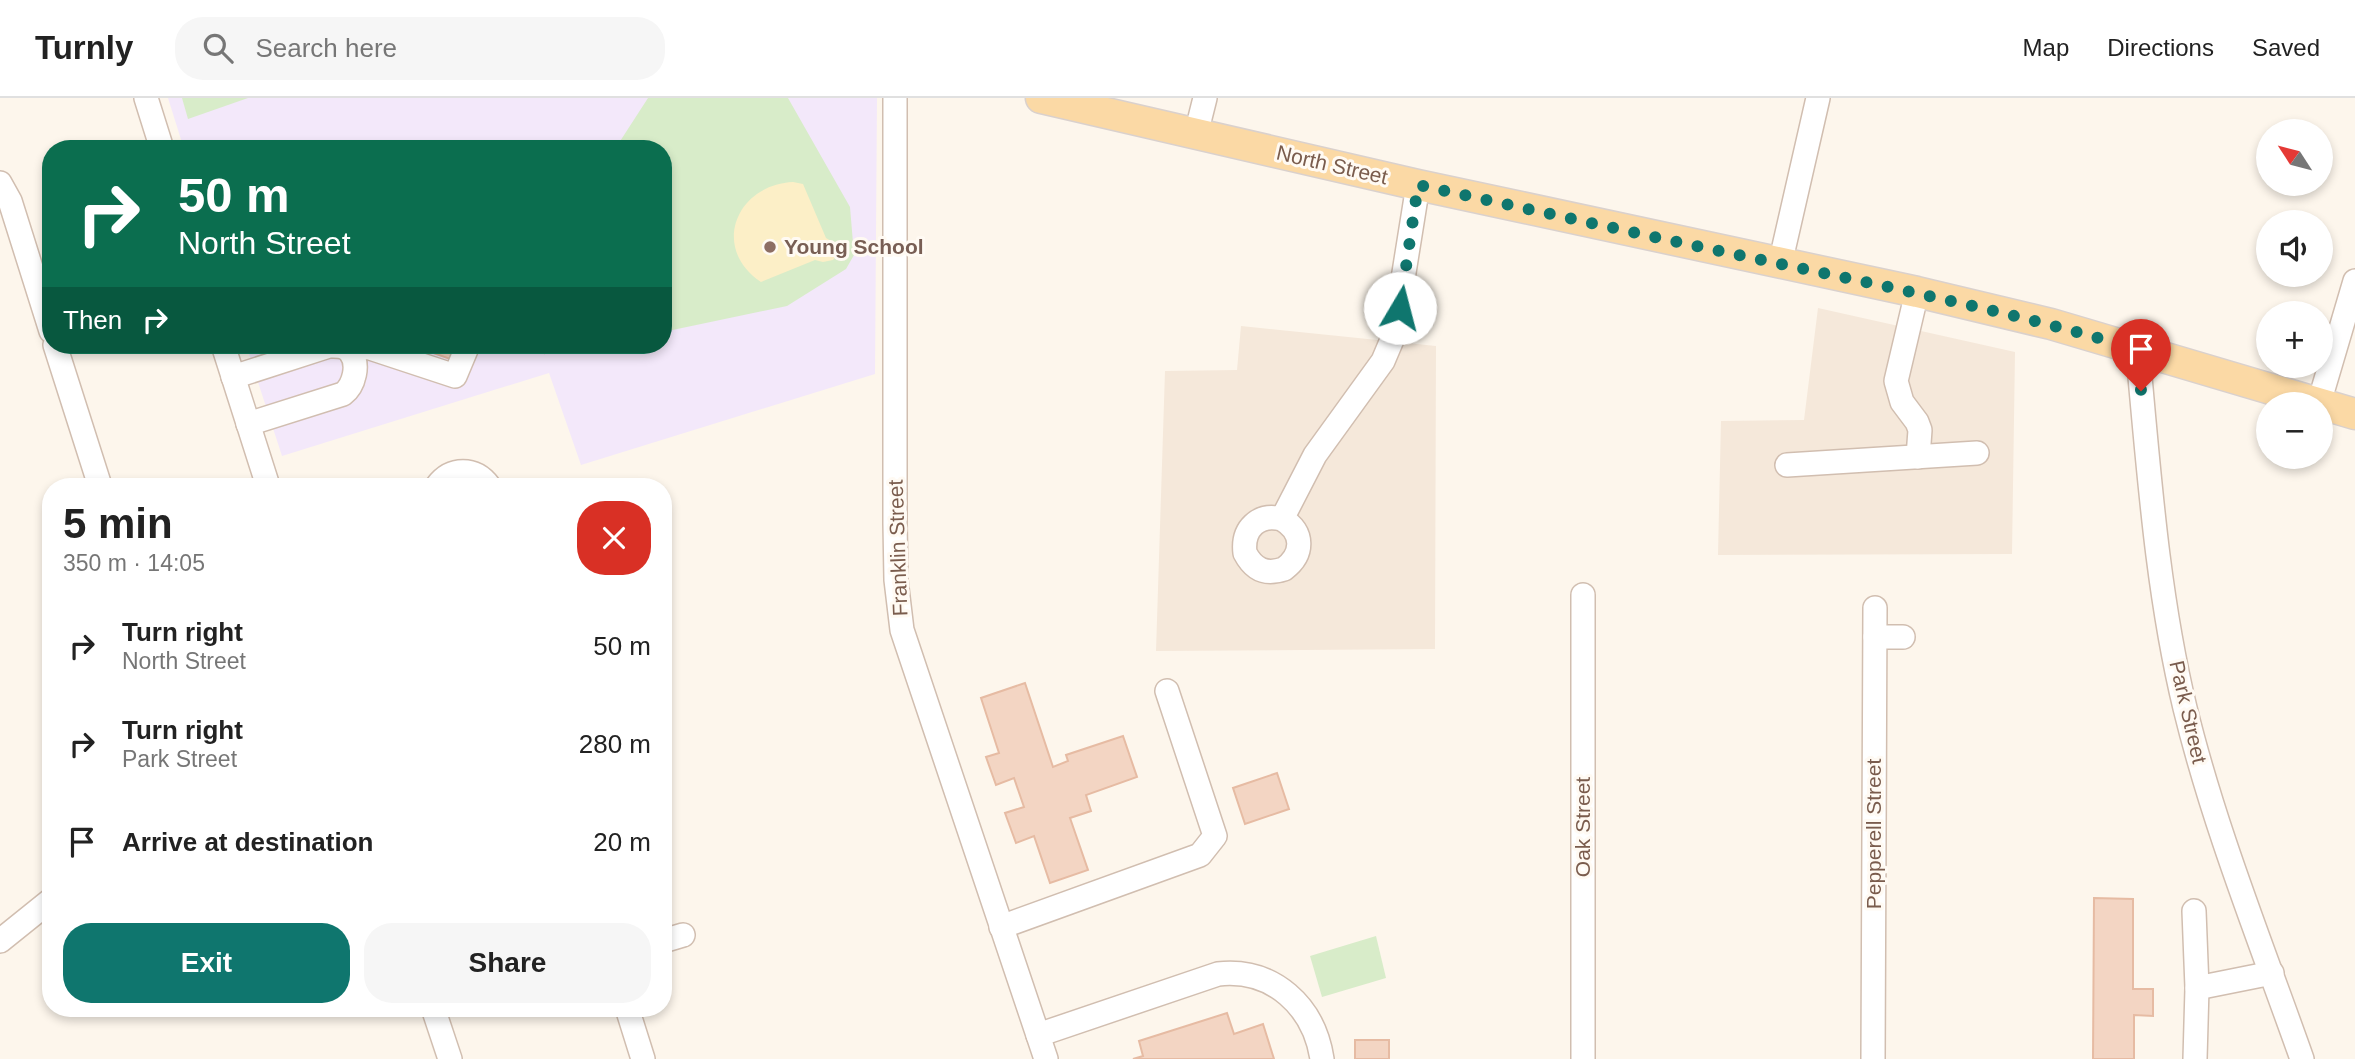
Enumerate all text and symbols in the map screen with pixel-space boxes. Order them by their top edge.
search box [175,17,665,80]
text: Turnly [35,29,133,66]
icon: search [199,29,237,67]
text: Search here [255,33,397,63]
text: Map [2023,34,2069,61]
text: Directions [2107,34,2214,61]
text: Saved [2252,34,2320,61]
north arrow [2256,119,2333,196]
map controls [2256,119,2333,469]
street label: North Street [1274,141,1390,188]
icon: right [63,168,154,259]
text: 50 m [178,168,290,222]
button: sound [2256,210,2333,287]
text: North Street [178,225,351,261]
place label: Young School [784,235,924,258]
marker: Young School [762,239,778,255]
position arrow [1363,271,1437,345]
icon: right [136,301,174,339]
button: + [2256,301,2333,378]
text: Then [63,305,122,335]
pin [2111,319,2171,391]
icon: arrive [2122,330,2160,368]
button: − [2256,392,2333,469]
street label: Franklin Street [884,479,911,617]
text: 5 min [63,500,173,547]
button: close [577,501,651,575]
text: 350 m · 14:05 [63,550,205,576]
text: Turn right [122,617,243,647]
icon: right [63,627,101,665]
text: 50 m [593,631,651,661]
text: North Street [122,648,246,674]
street label: Park Street [2165,658,2212,766]
text: Turn right [122,715,243,745]
icon: right [63,725,101,763]
text: 280 m [579,729,651,759]
text: Park Street [122,746,237,772]
street label: Pepperell Street [1862,759,1885,909]
street label: Oak Street [1571,777,1594,877]
icon: arrive [63,823,101,861]
text: Arrive at destination [122,827,373,857]
text: 20 m [593,827,651,857]
button: Exit [63,923,350,1003]
button: Share [364,923,651,1003]

